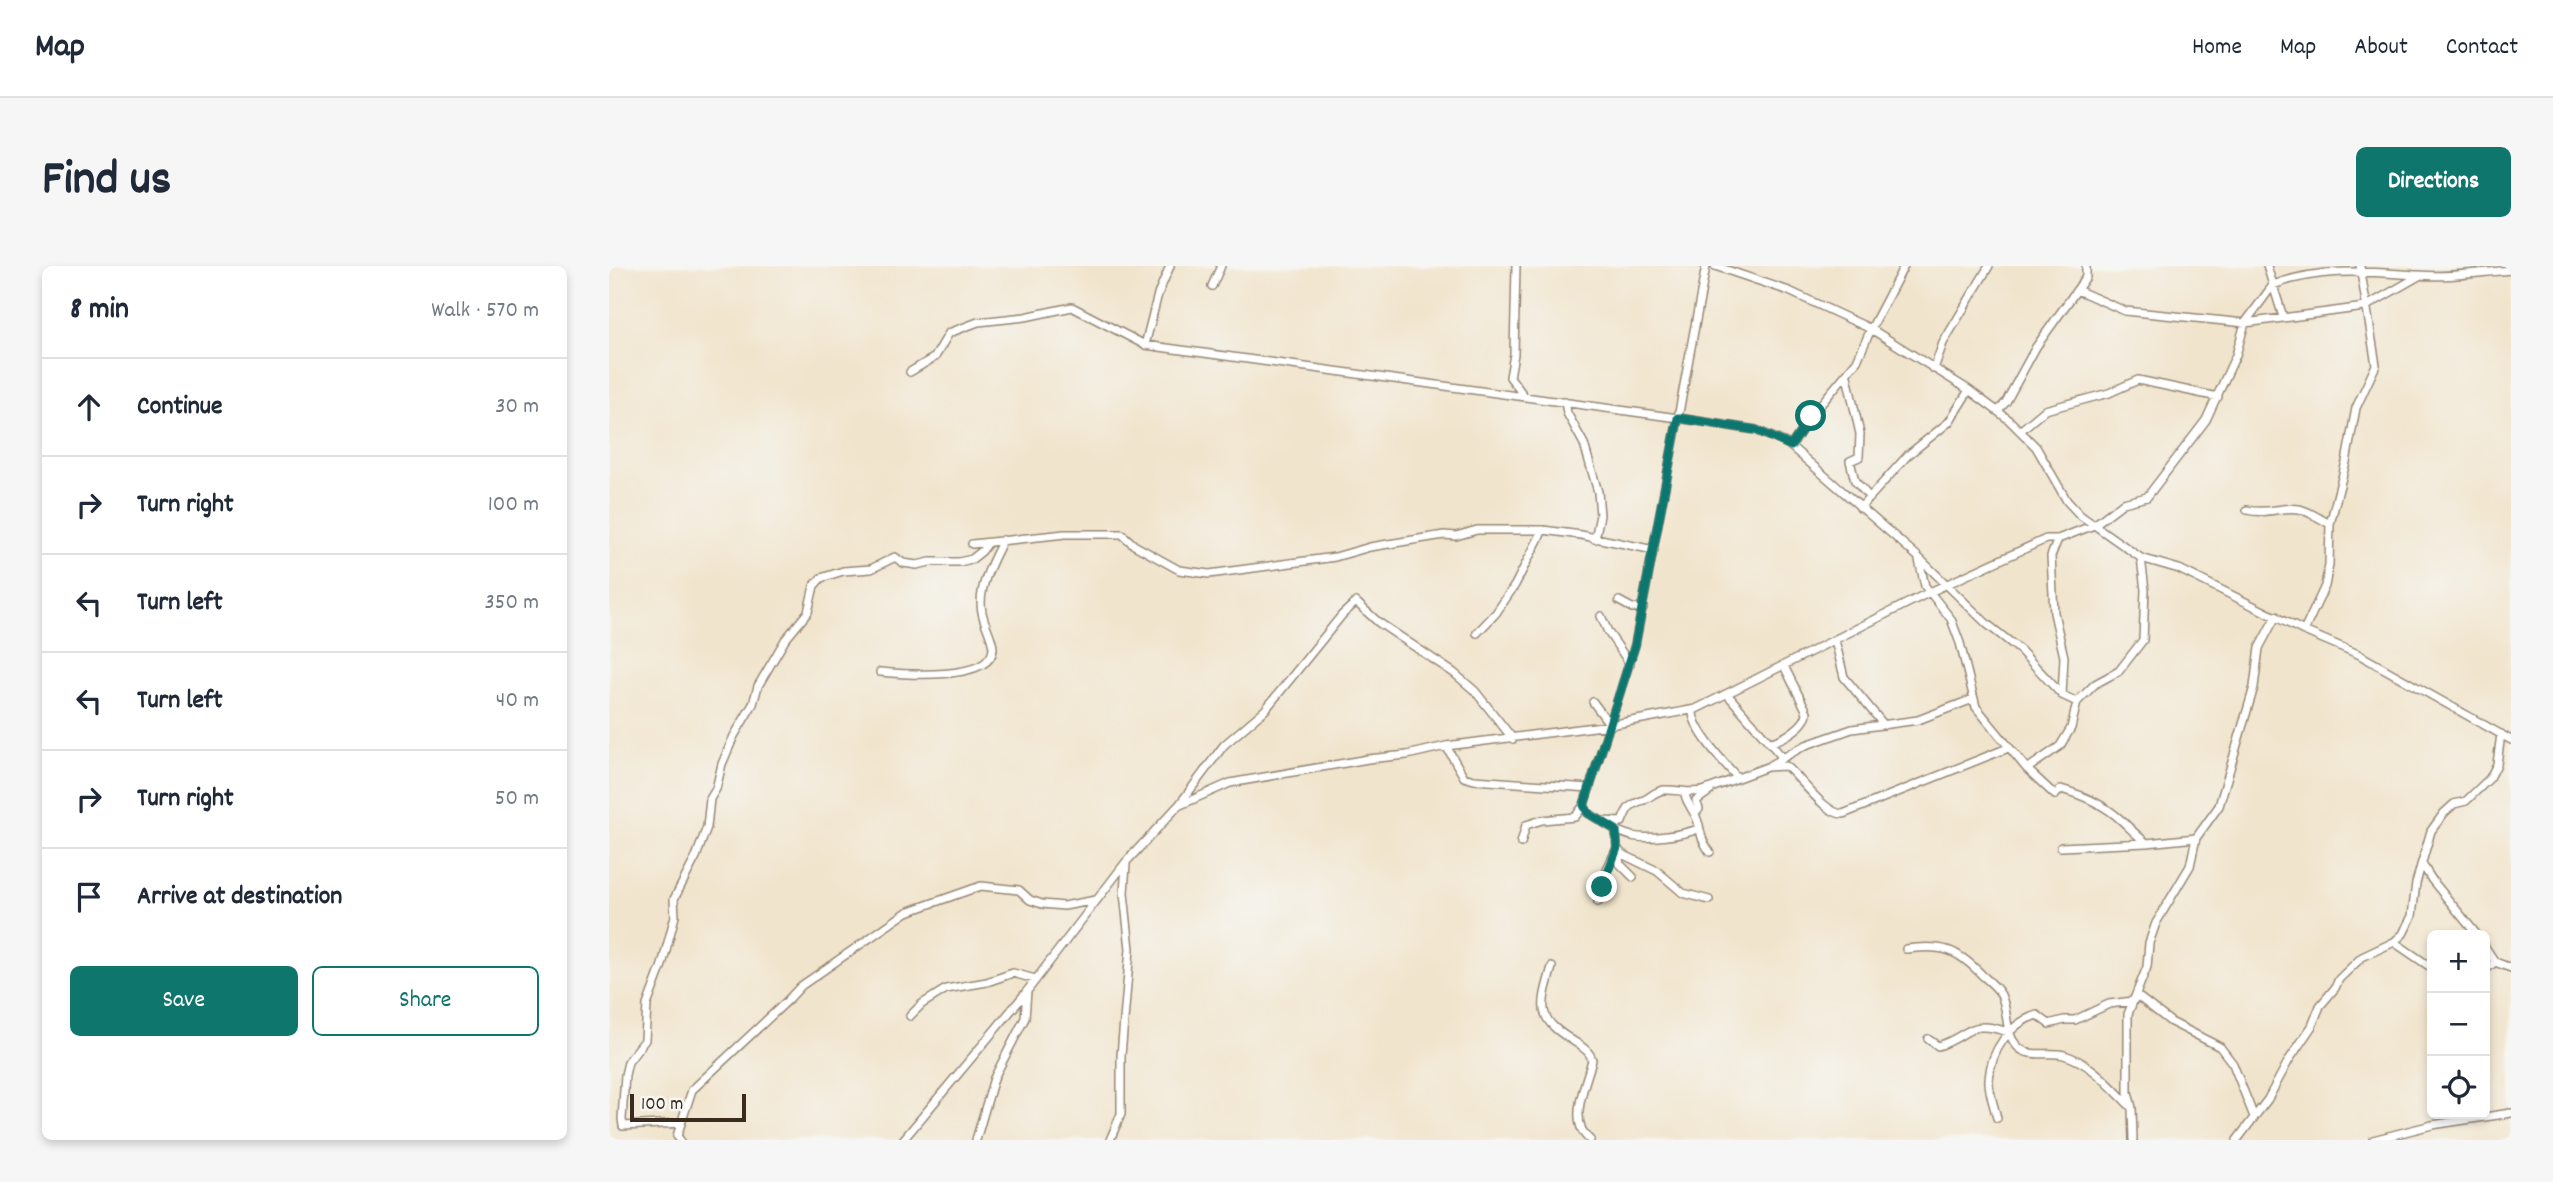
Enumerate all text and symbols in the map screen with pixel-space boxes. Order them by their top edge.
text: Map [35,25,85,72]
text: Home [2192,31,2242,65]
text: Map [2280,31,2316,65]
text: About [2354,31,2408,65]
text: Contact [2446,31,2518,65]
text: Find us [42,147,171,217]
button: Directions [2356,147,2511,217]
text: 8 min [70,290,129,333]
text: Walk · 570 m [431,295,539,328]
icon: ahead [70,388,108,426]
text: Continue [137,389,222,426]
text: 30 m [495,391,539,424]
route start [1795,400,1826,431]
icon: right [70,486,108,524]
text: Turn right [137,487,234,524]
text: 100 m [488,489,539,522]
icon: left [70,584,108,622]
text: Turn left [137,585,223,622]
text: 350 m [485,587,539,620]
icon: left [70,682,108,720]
text: Turn left [137,683,223,720]
text: 40 m [496,685,539,718]
icon: right [70,780,108,818]
text: Turn right [137,781,234,818]
text: 50 m [495,783,539,816]
route end [1586,871,1617,902]
icon: arrive [70,878,108,916]
text: Arrive at destination [137,879,342,916]
map controls [2427,930,2490,1119]
button: + [2427,930,2490,993]
button: Save [70,966,298,1036]
button: Share [312,966,539,1036]
button: − [2427,993,2490,1056]
button: locate [2427,1056,2490,1119]
scale bar [630,1091,745,1123]
text: 100 m [641,1092,683,1119]

